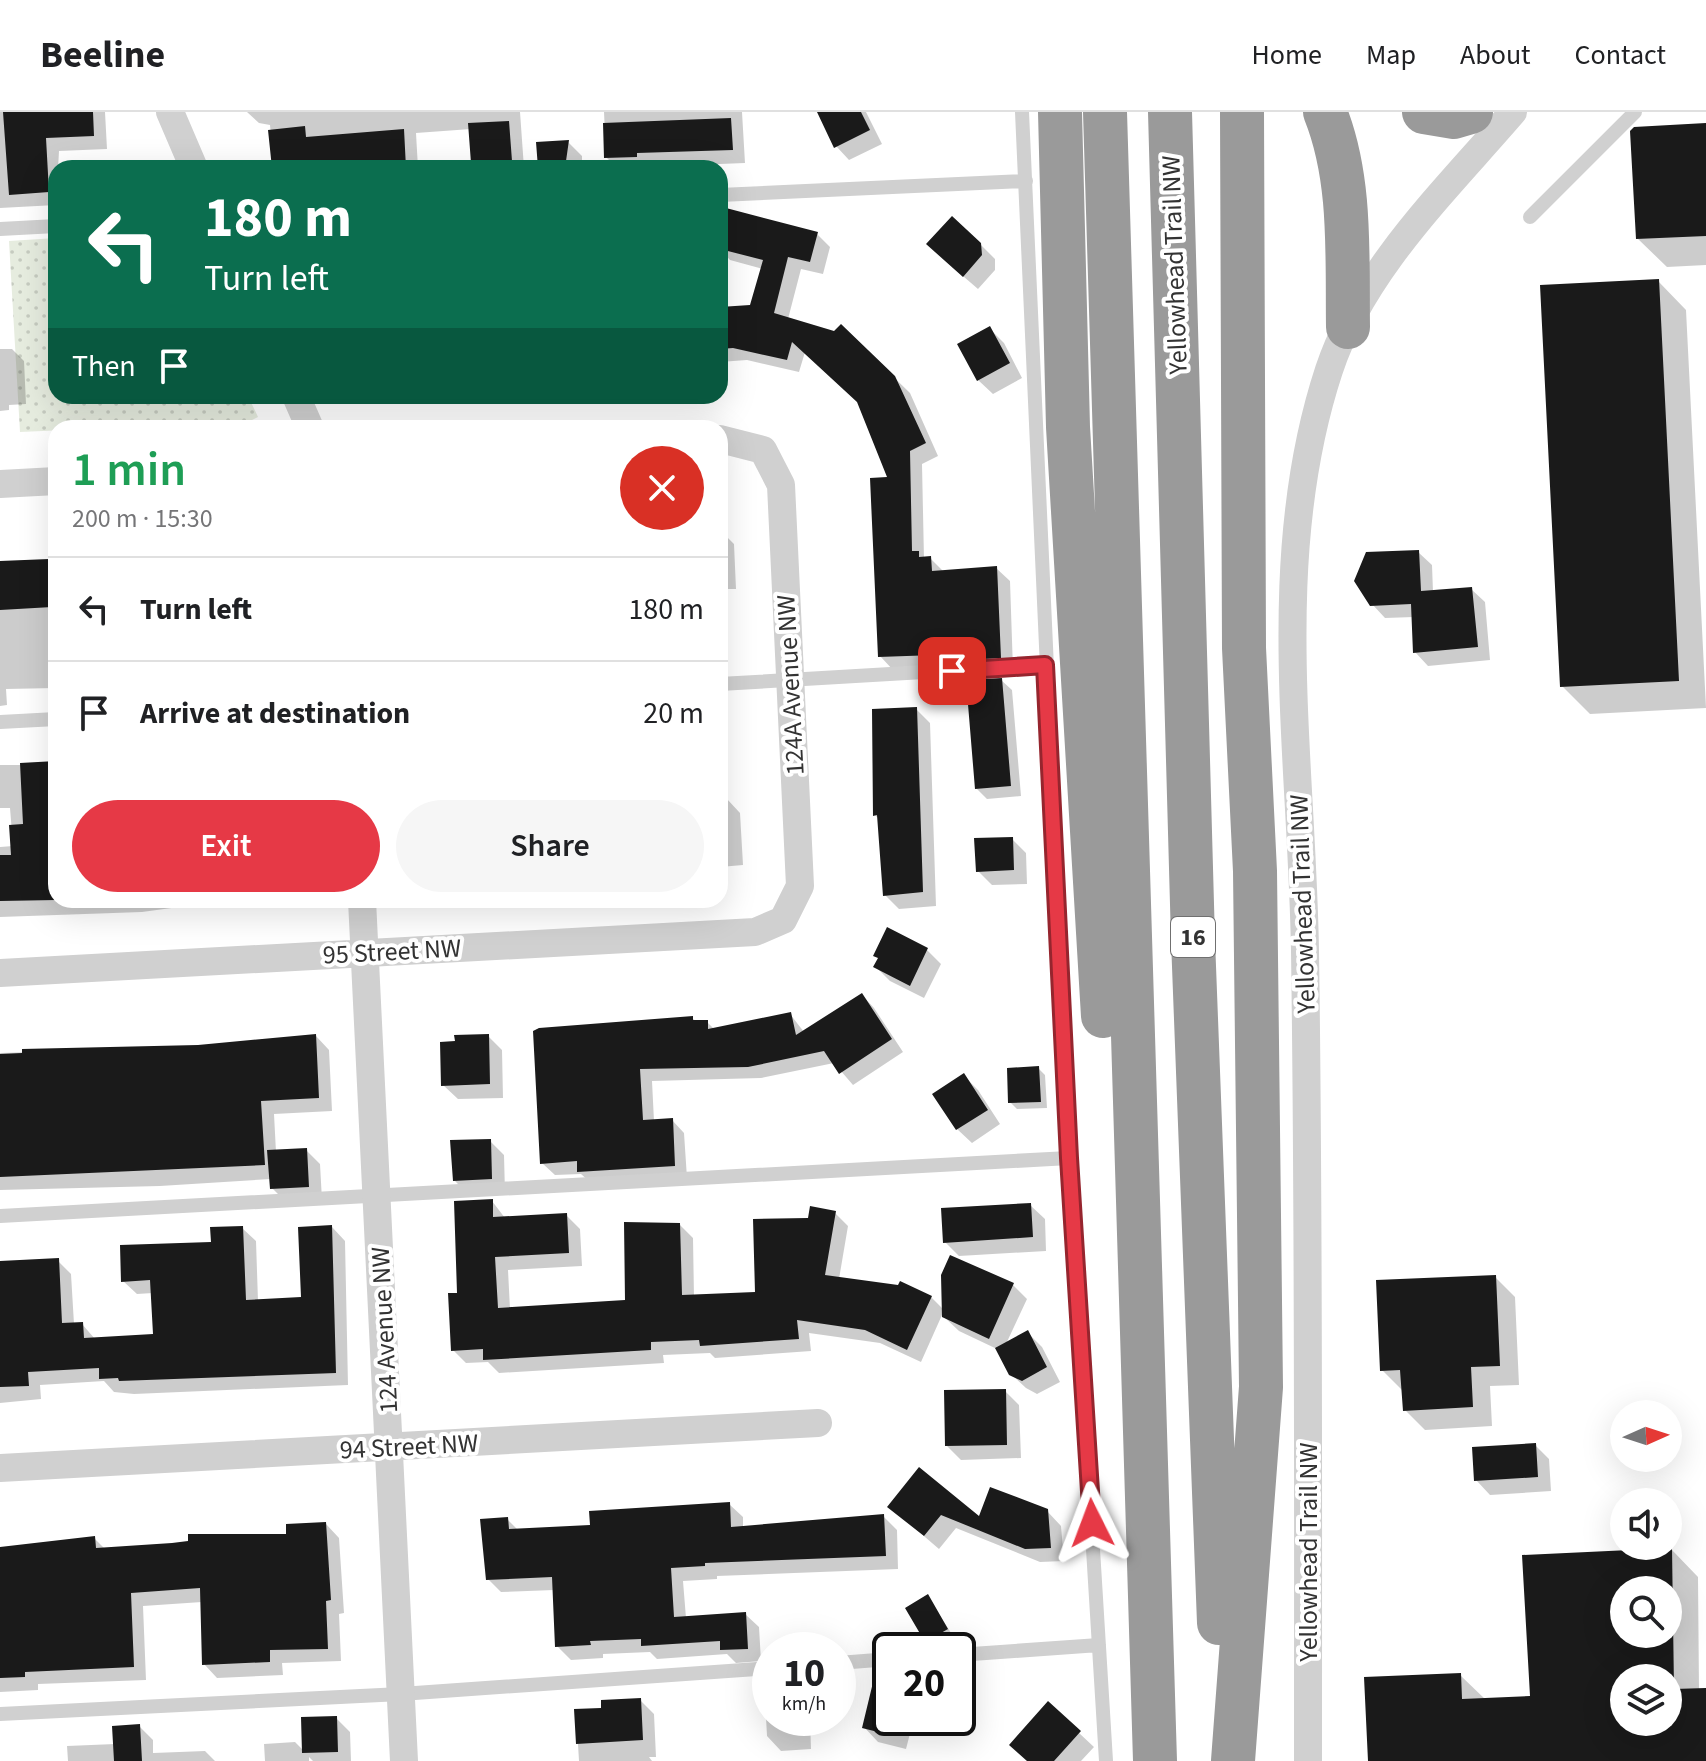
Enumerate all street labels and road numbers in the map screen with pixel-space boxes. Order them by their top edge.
street label: Yellowhead Trail NW [1152,155,1197,376]
street label: 124A Avenue NW [767,594,814,776]
street label: Yellowhead Trail NW [1280,794,1325,1015]
road number: 16 [1171,917,1215,957]
street label: 95 Street NW [322,929,462,974]
street label: 124 Avenue NW [362,1246,407,1414]
street label: 94 Street NW [339,1424,479,1469]
street label: Yellowhead Trail NW [1290,1442,1327,1663]

